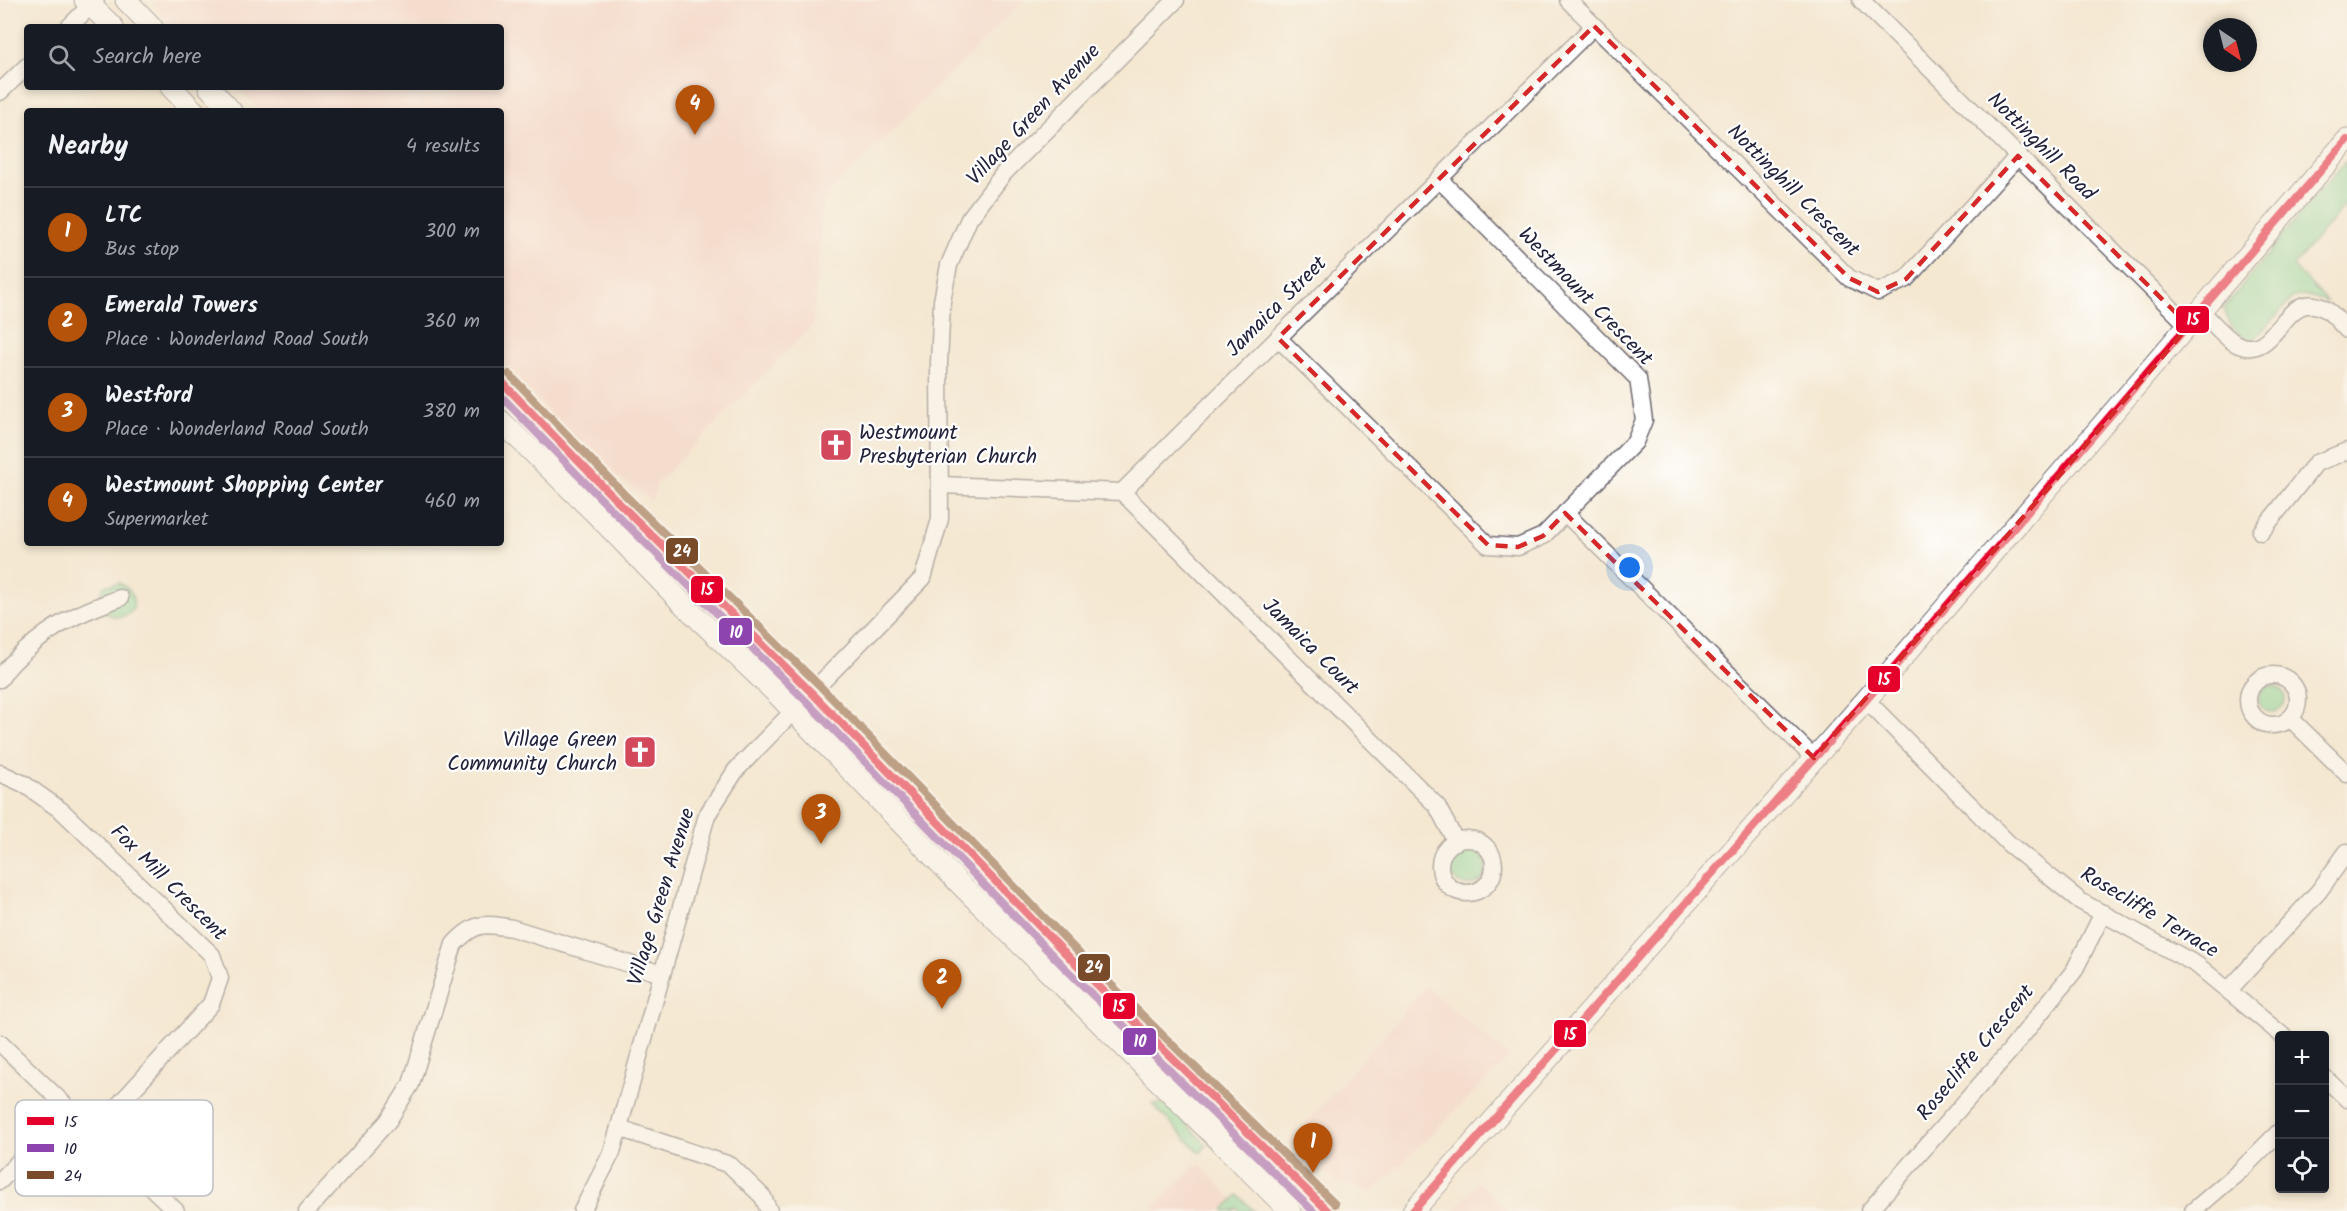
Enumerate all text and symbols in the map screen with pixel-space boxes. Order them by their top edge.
north arrow [2203,18,2257,72]
search box [24,24,504,90]
street label: Village Green Avenue [959,36,1109,194]
text: Search here [93,40,201,75]
icon: search [45,41,78,74]
street label: Nottinghill Road [1979,85,2104,210]
pin: 4 [676,86,714,135]
street label: Nottinghill Crescent [1719,117,1868,266]
text: Nearby [48,126,128,168]
text: 4 results [406,131,480,163]
text: LTC [105,199,143,234]
text: 1 [64,216,71,248]
text: 300 m [425,216,480,248]
street label: Westmount Crescent [1510,220,1661,375]
text: Bus stop [105,234,179,266]
street label: Jamaica Street [1219,248,1336,365]
text: Emerald Towers [105,289,258,324]
line badge: 15 [2175,305,2210,334]
text: 2 [62,306,73,338]
text: 360 m [424,306,480,338]
text: 15 [2187,308,2201,333]
text: Place · Wonderland Road South [105,324,369,356]
text: Westford [105,379,193,414]
text: 3 [62,396,73,428]
text: 380 m [423,396,480,428]
text: Place · Wonderland Road South [105,414,369,446]
place label: Westmount Presbyterian Church [859,417,1037,474]
church icon: Westmount Presbyterian Church [818,427,854,463]
text: Westmount Shopping Center [105,469,383,504]
text: 4 [62,486,73,518]
text: 460 m [424,486,480,518]
text: Supermarket [105,504,208,536]
line badge: 24 [665,537,699,565]
text: 24 [673,540,691,565]
your location [1615,553,1644,582]
line badge: 15 [690,575,724,604]
text: 15 [701,578,715,603]
street label: Jamaica Court [1254,591,1367,704]
line badge: 10 [718,617,753,646]
text: 10 [729,621,743,646]
line badge: 15 [1867,665,1901,693]
text: 15 [1878,668,1892,693]
place label: Village Green Community Church [447,724,617,781]
church icon: Village Green Community Church [622,734,658,770]
pin: 3 [802,794,840,844]
street label: Village Green Avenue [619,804,705,990]
street label: Fox Mill Crescent [102,817,235,950]
street label: Rosecliffe Terrace [2073,859,2225,968]
line badge: 24 [1077,953,1111,982]
text: 24 [1085,956,1103,981]
pin: 2 [922,960,962,1009]
street label: Rosecliffe Crescent [1909,977,2044,1128]
line badge: 15 [1102,992,1136,1020]
text: 15 [1113,995,1127,1020]
line badge: 15 [1553,1019,1587,1048]
text: 15 [1564,1023,1578,1048]
line badge: 10 [1122,1027,1157,1056]
text: 10 [1133,1030,1147,1055]
map controls [2275,1031,2329,1193]
button: + [2275,1031,2329,1085]
button: − [2275,1085,2329,1139]
legend [15,1100,213,1196]
text: 15 [64,1110,79,1135]
pin: 1 [1294,1124,1332,1173]
text: 10 [64,1137,77,1162]
button: locate [2275,1139,2329,1193]
text: 24 [64,1164,82,1189]

